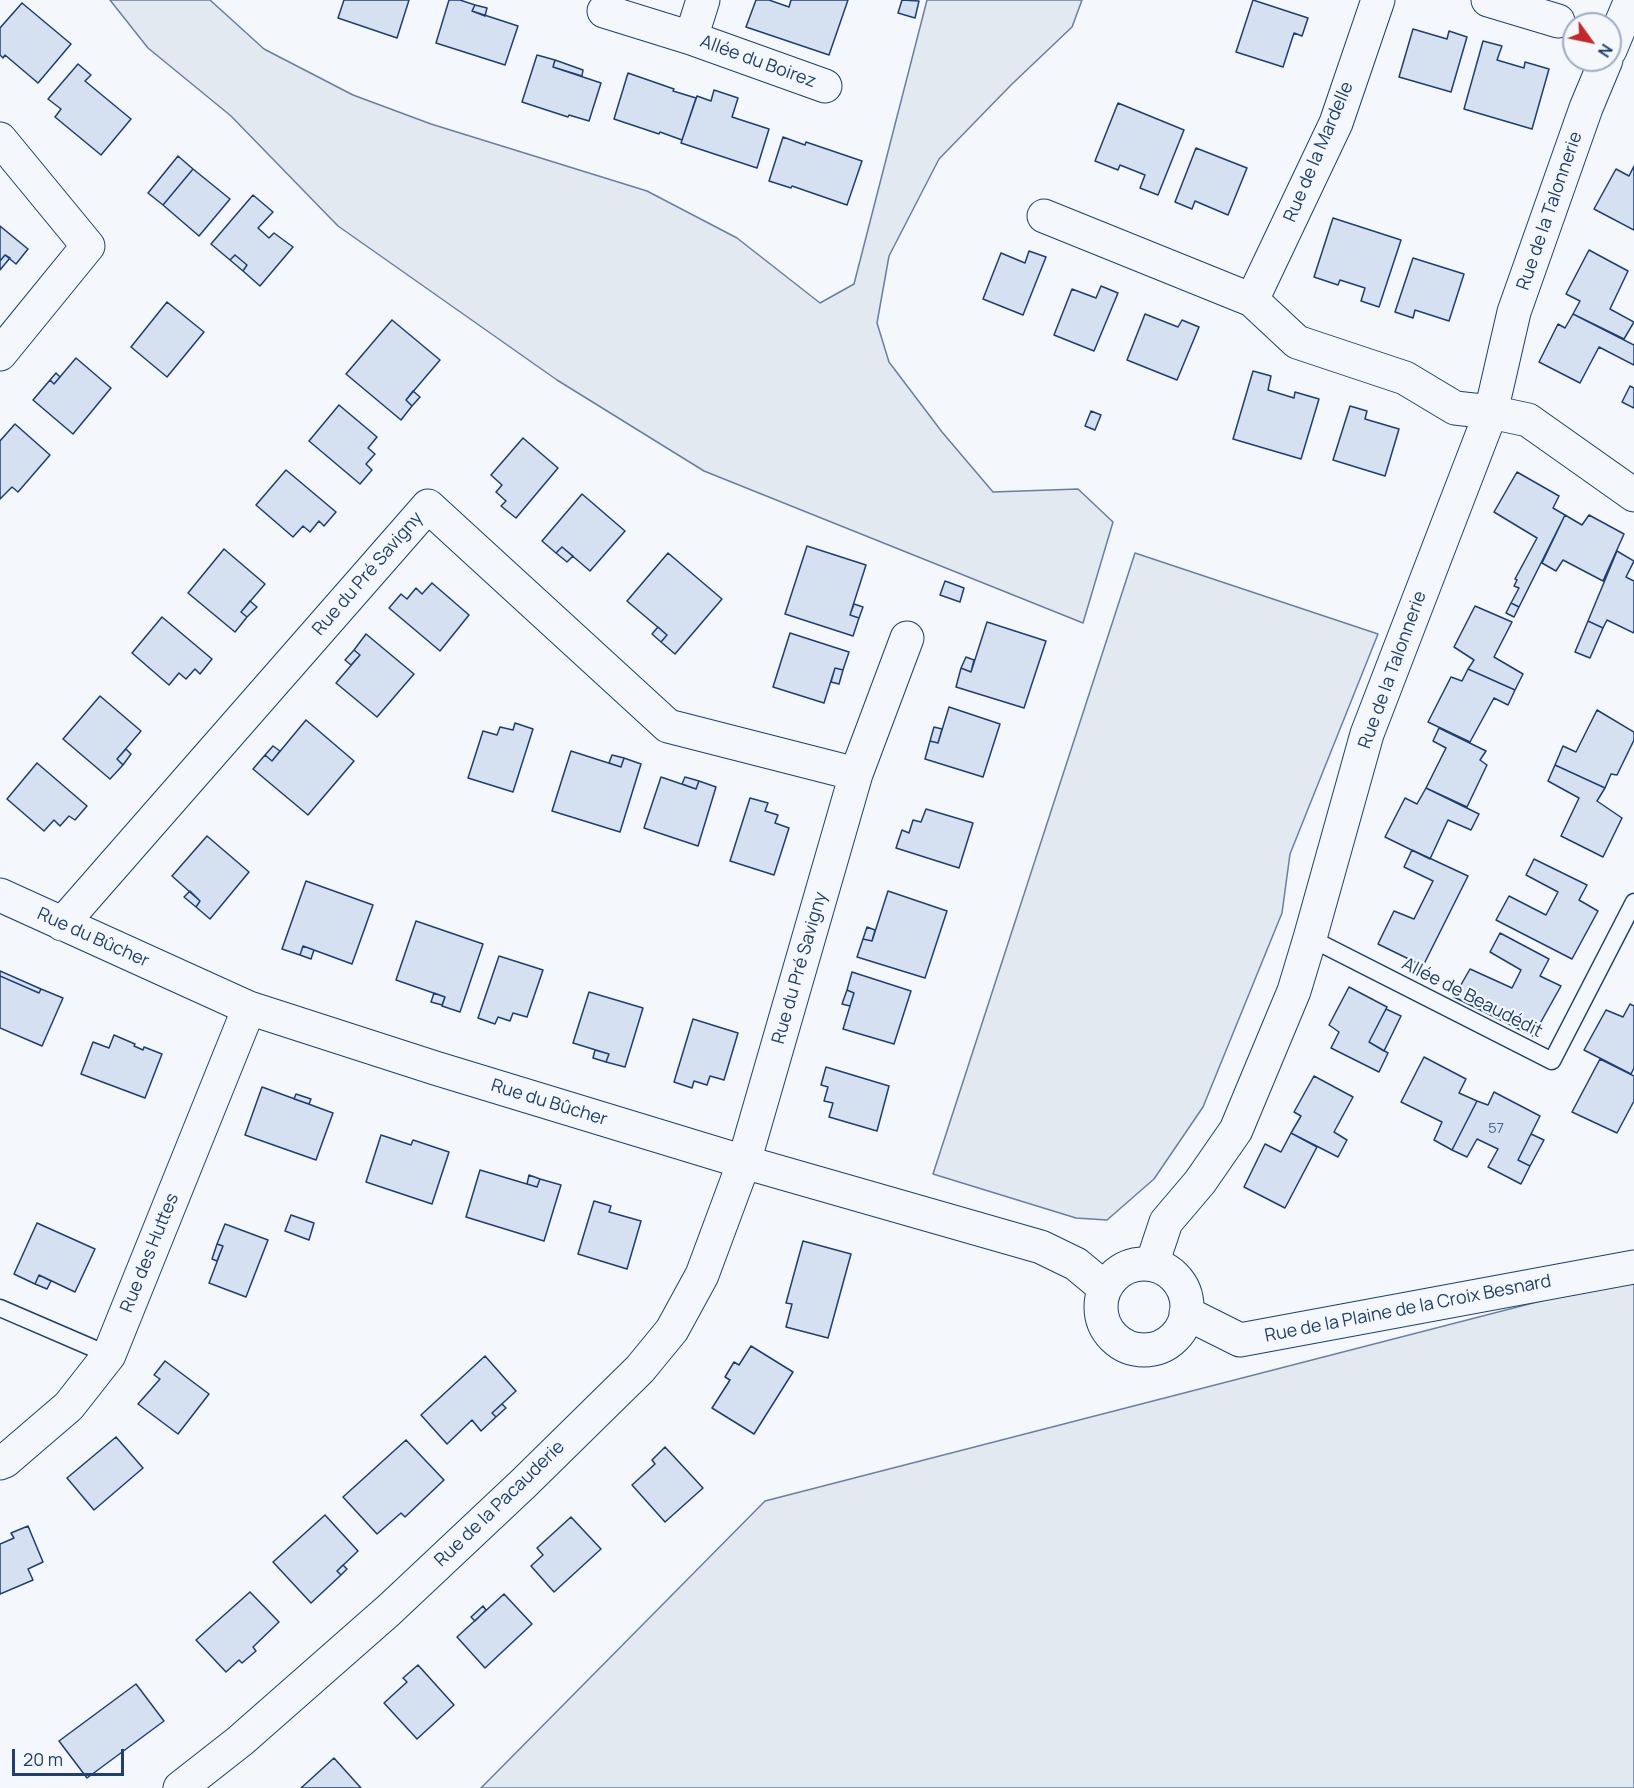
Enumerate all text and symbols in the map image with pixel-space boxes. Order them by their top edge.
north arrow [1562,12,1622,72]
street label: Allée du Boirez [697,31,819,93]
text: N [1593,40,1618,62]
street label: Rue de la Mardelle [1280,79,1358,225]
street label: Rue de la Talonnerie [1513,129,1587,293]
street label: Rue du Pré Savigny [308,508,428,640]
street label: Rue de la Talonnerie [1354,588,1432,752]
street label: Rue du Pré Savigny [768,889,832,1047]
street label: Rue du Bûcher [34,904,152,972]
street label: Allée de Beaudédit [1398,953,1546,1043]
street label: Rue du Bûcher [488,1075,610,1131]
house number: 57 [1488,1120,1504,1138]
street label: Rue des Huttes [116,1190,184,1316]
street label: Rue de la Plaine de la Croix Besnard [1263,1271,1553,1347]
street label: Rue de la Pacauderie [431,1436,569,1572]
scale bar [15,1737,128,1775]
text: 20 m [23,1747,63,1771]

